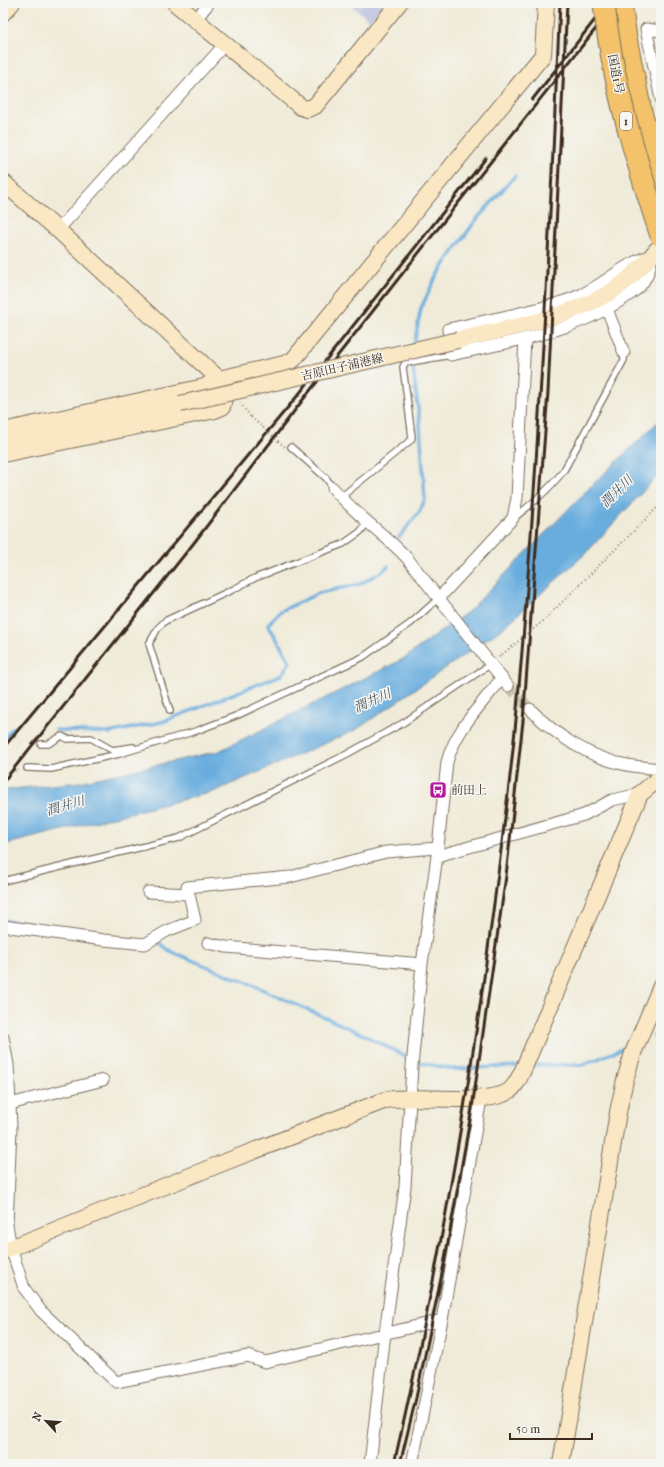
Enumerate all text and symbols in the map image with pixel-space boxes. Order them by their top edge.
street label: 国道1号 [605,53,627,95]
road number: 1 [620,112,632,130]
street label: 吉原田子浦港線 [299,351,385,383]
water label: 潤井川 [597,471,637,510]
water label: 潤井川 [351,685,395,715]
bus stop icon: 前田上 [428,780,448,800]
place label: 前田上 [451,783,487,797]
water label: 潤井川 [44,792,88,818]
north arrow [26,1401,66,1441]
text: N [30,1410,45,1423]
scale bar [510,1415,592,1441]
text: 50 m [516,1422,540,1436]

